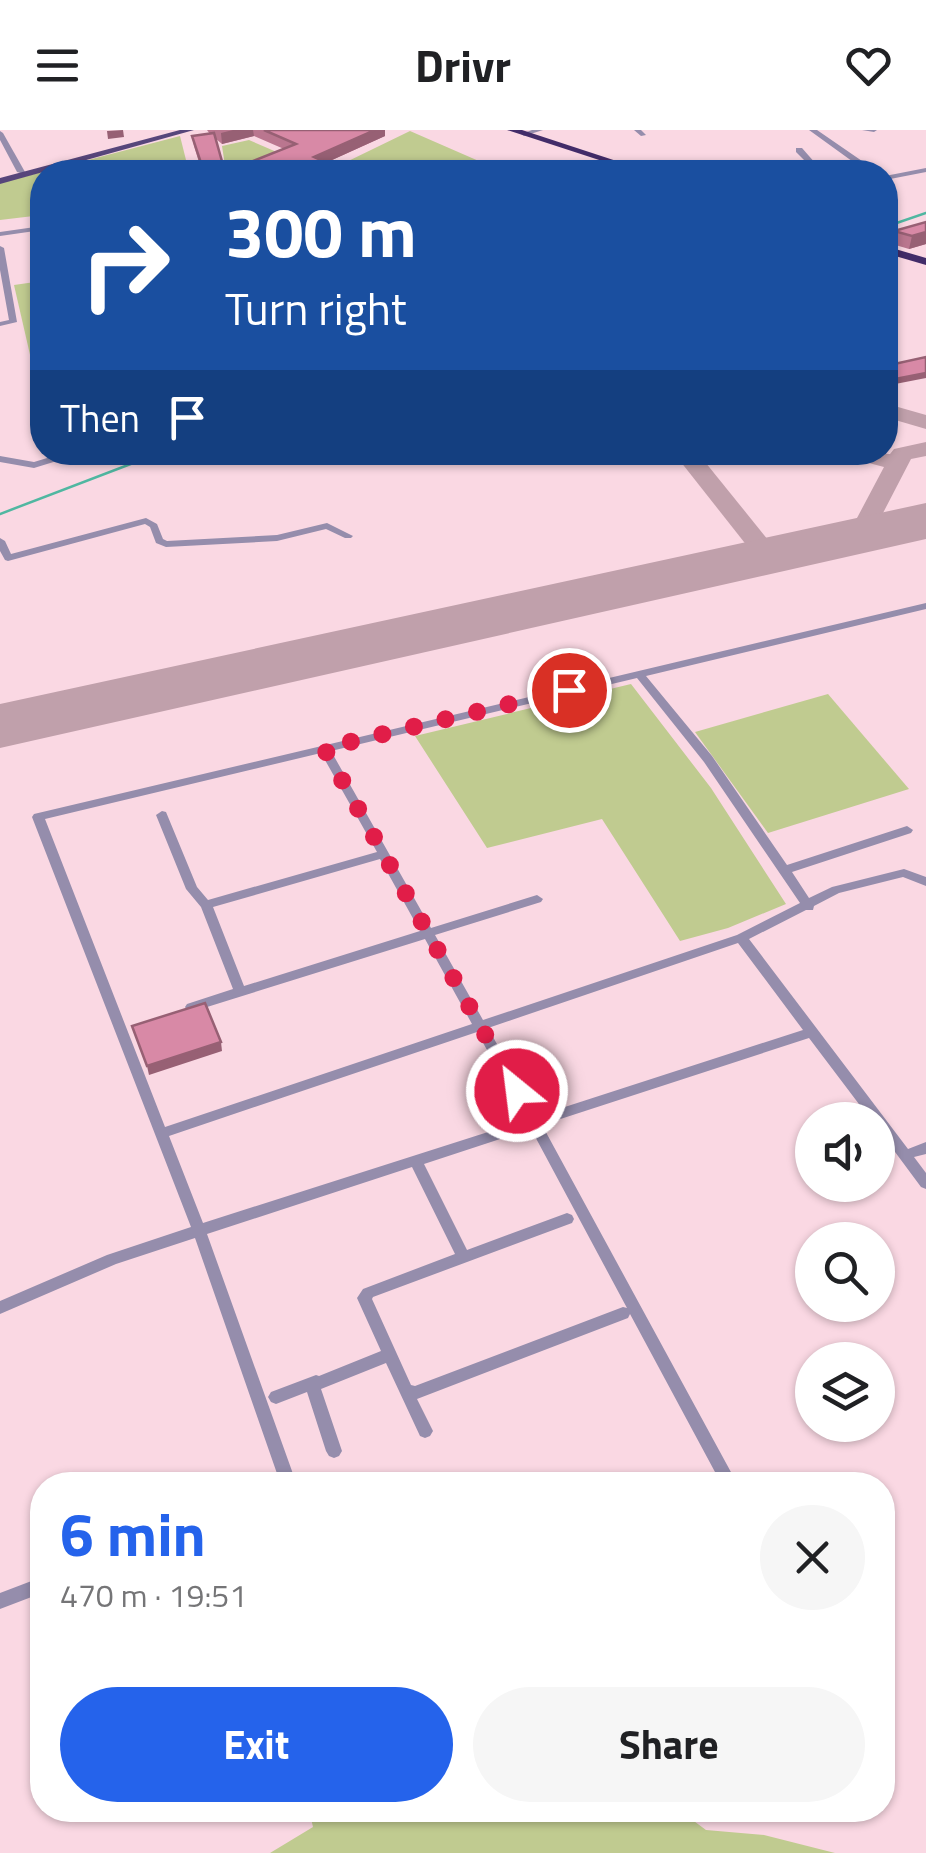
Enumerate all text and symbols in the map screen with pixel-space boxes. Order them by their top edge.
text: Drivr [415,31,511,99]
icon: menu [30,38,85,93]
icon: heart [841,38,896,93]
text: 300 m [225,178,417,284]
icon: right [60,200,190,330]
text: Turn right [225,274,407,342]
text: Then [60,389,140,447]
icon: arrive [160,390,215,445]
pin [527,648,612,733]
icon: arrive [542,663,597,718]
position arrow [465,1039,569,1143]
map controls [795,1102,895,1442]
button: sound [795,1102,895,1202]
button: search [795,1222,895,1322]
button: layers [795,1342,895,1442]
text: 6 min [60,1488,206,1579]
button: close [760,1505,865,1610]
text: 470 m · 19:51 [60,1571,247,1619]
button: Exit [60,1687,453,1802]
button: Share [473,1687,865,1802]

